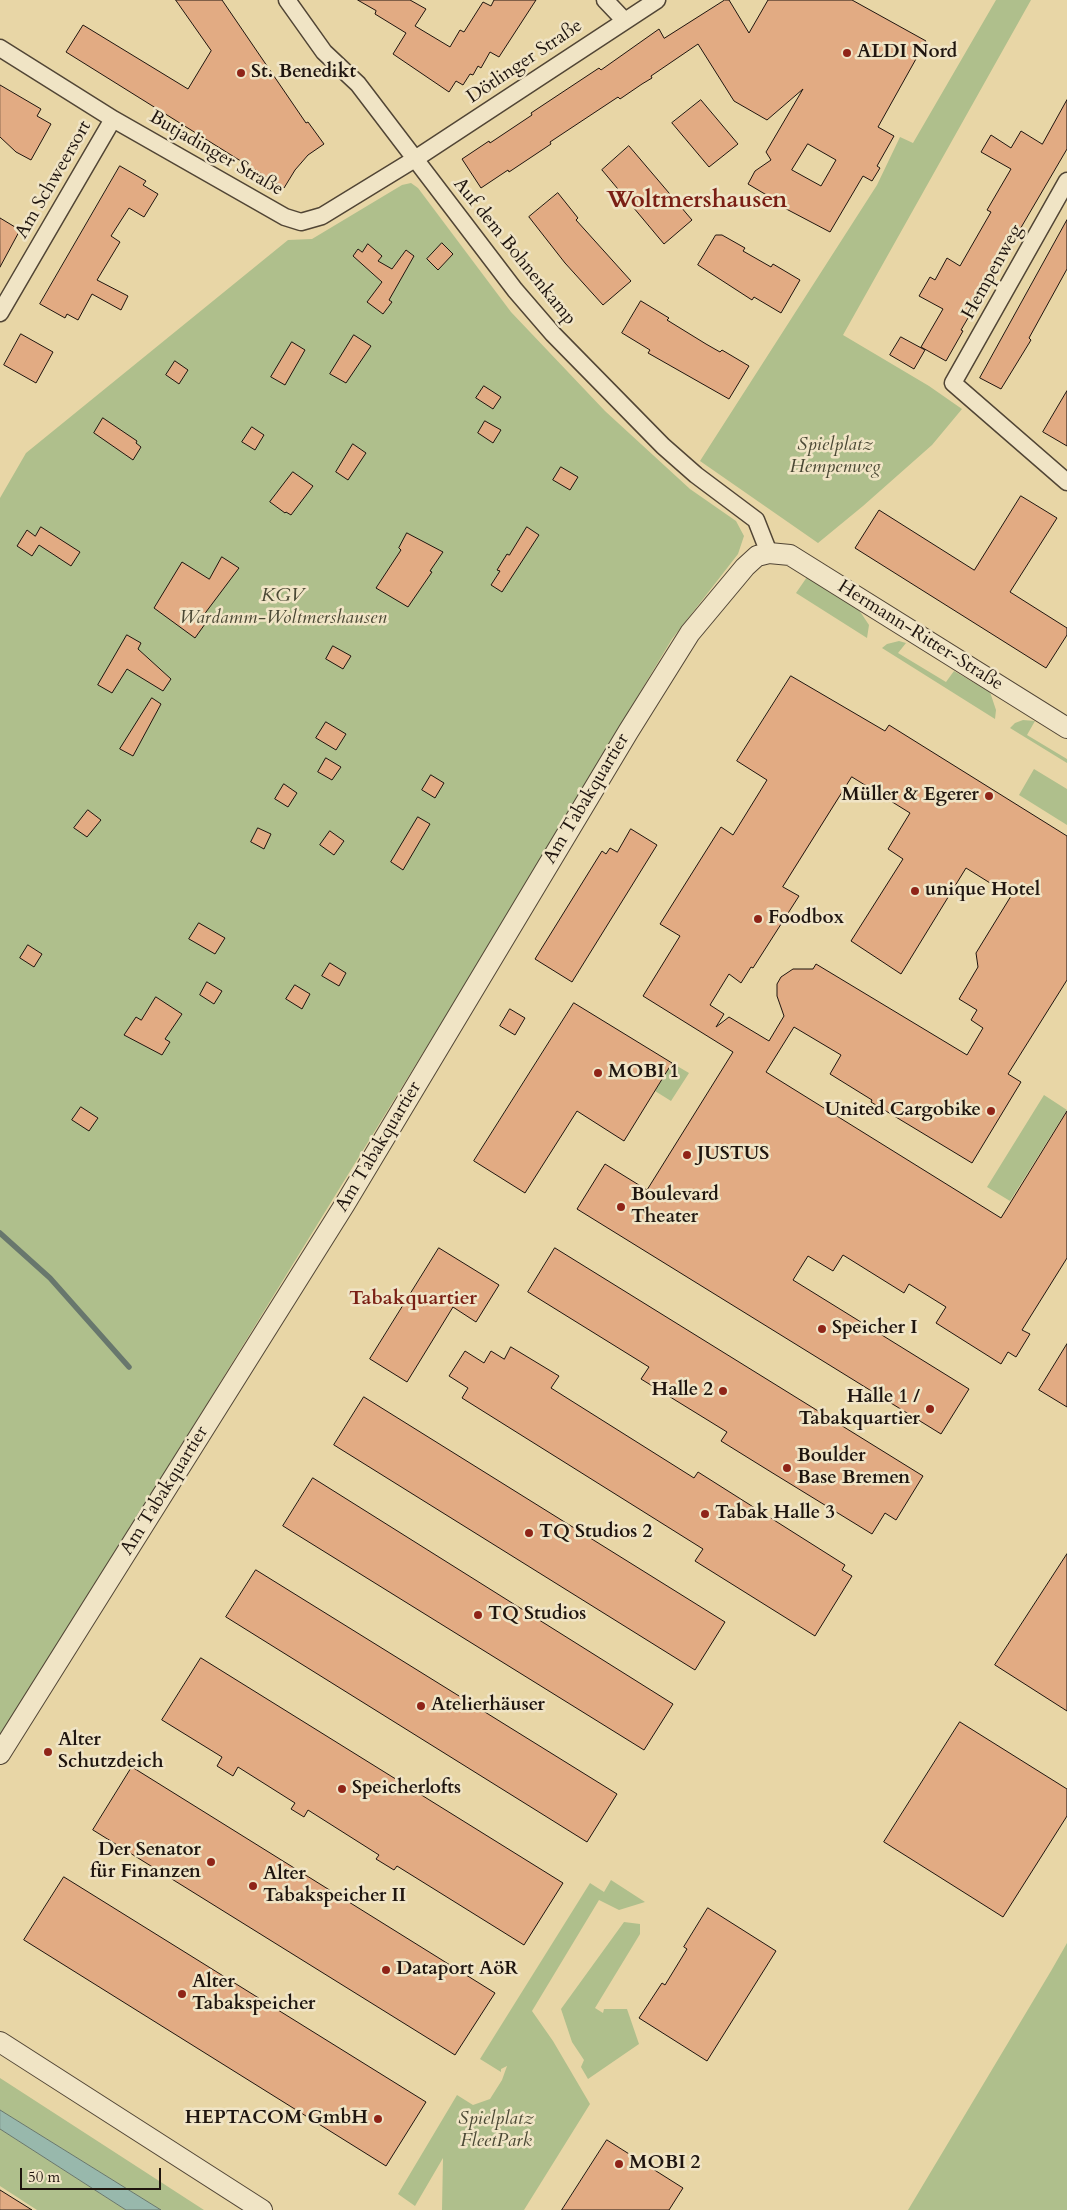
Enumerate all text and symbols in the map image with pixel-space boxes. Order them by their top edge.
street label: Dötlinger Straße [463,15,587,109]
place label: ALDI Nord [857,42,957,64]
marker: ALDI Nord [841,47,853,59]
place label: St. Benedikt [251,62,356,84]
marker: St. Benedikt [235,67,247,79]
street label: Butjadinger Straße [145,106,287,202]
street label: Am Schweersort [11,117,97,243]
street label: Auf dem Bohnenkamp [448,174,580,330]
district label: Woltmershausen [606,187,788,215]
street label: Hempenweg [958,221,1028,323]
park label: Spielplatz Hempenweg [789,435,881,479]
street label: Hermann-Ritter-Straße [833,576,1007,696]
park label: KGV Wardamm-Woltmershausen [179,586,387,630]
street label: Am Tabakquartier [539,730,635,868]
place label: Müller & Egerer [842,785,979,807]
marker: Müller & Egerer [983,790,995,802]
place label: unique Hotel [925,880,1040,902]
marker: unique Hotel [909,885,921,897]
place label: Foodbox [768,908,844,930]
marker: Foodbox [752,913,764,925]
place label: MOBI 1 [608,1062,679,1084]
marker: MOBI 1 [592,1067,604,1079]
street label: Am Tabakquartier [331,1078,427,1216]
place label: United Cargobike [825,1100,981,1122]
marker: United Cargobike [985,1105,997,1117]
place label: JUSTUS [697,1144,769,1166]
marker: JUSTUS [681,1149,693,1161]
place label: Boulevard Theater [631,1185,719,1229]
marker: Boulevard Theater [615,1201,627,1213]
district label: Tabakquartier [349,1287,477,1311]
place label: Speicher I [832,1318,917,1340]
marker: Speicher I [816,1323,828,1335]
place label: Halle 2 [652,1380,713,1402]
marker: Halle 2 [717,1385,729,1397]
place label: Halle 1 / Tabakquartier [798,1387,920,1431]
marker: Halle 1 / Tabakquartier [924,1403,936,1415]
street label: Am Tabakquartier [116,1422,214,1560]
place label: Boulder Base Bremen [797,1446,910,1490]
marker: Boulder Base Bremen [781,1462,793,1474]
place label: Tabak Halle 3 [715,1503,835,1525]
marker: Tabak Halle 3 [699,1508,711,1520]
place label: TQ Studios 2 [539,1522,652,1544]
marker: TQ Studios 2 [523,1527,535,1539]
place label: TQ Studios [488,1604,586,1626]
marker: TQ Studios [472,1609,484,1621]
place label: Atelierhäuser [431,1695,545,1717]
marker: Atelierhäuser [415,1700,427,1712]
place label: Alter Schutzdeich [58,1730,163,1774]
marker: Alter Schutzdeich [42,1746,54,1758]
place label: Speicherlofts [352,1778,461,1800]
marker: Speicherlofts [336,1783,348,1795]
place label: Der Senator für Finanzen [90,1840,201,1884]
marker: Der Senator für Finanzen [205,1856,217,1868]
place label: Alter Tabakspeicher II [263,1864,406,1908]
marker: Alter Tabakspeicher II [247,1880,259,1892]
place label: Dataport AöR [396,1959,518,1981]
marker: Dataport AöR [380,1964,392,1976]
place label: Alter Tabakspeicher [192,1972,315,2016]
marker: Alter Tabakspeicher [176,1988,188,2000]
place label: HEPTACOM GmbH [185,2108,368,2130]
park label: Spielplatz FleetPark [458,2109,534,2153]
marker: HEPTACOM GmbH [372,2113,384,2125]
place label: MOBI 2 [629,2153,700,2175]
scale bar [22,2158,164,2190]
marker: MOBI 2 [613,2158,625,2170]
text: 50 m [28,2167,60,2187]

